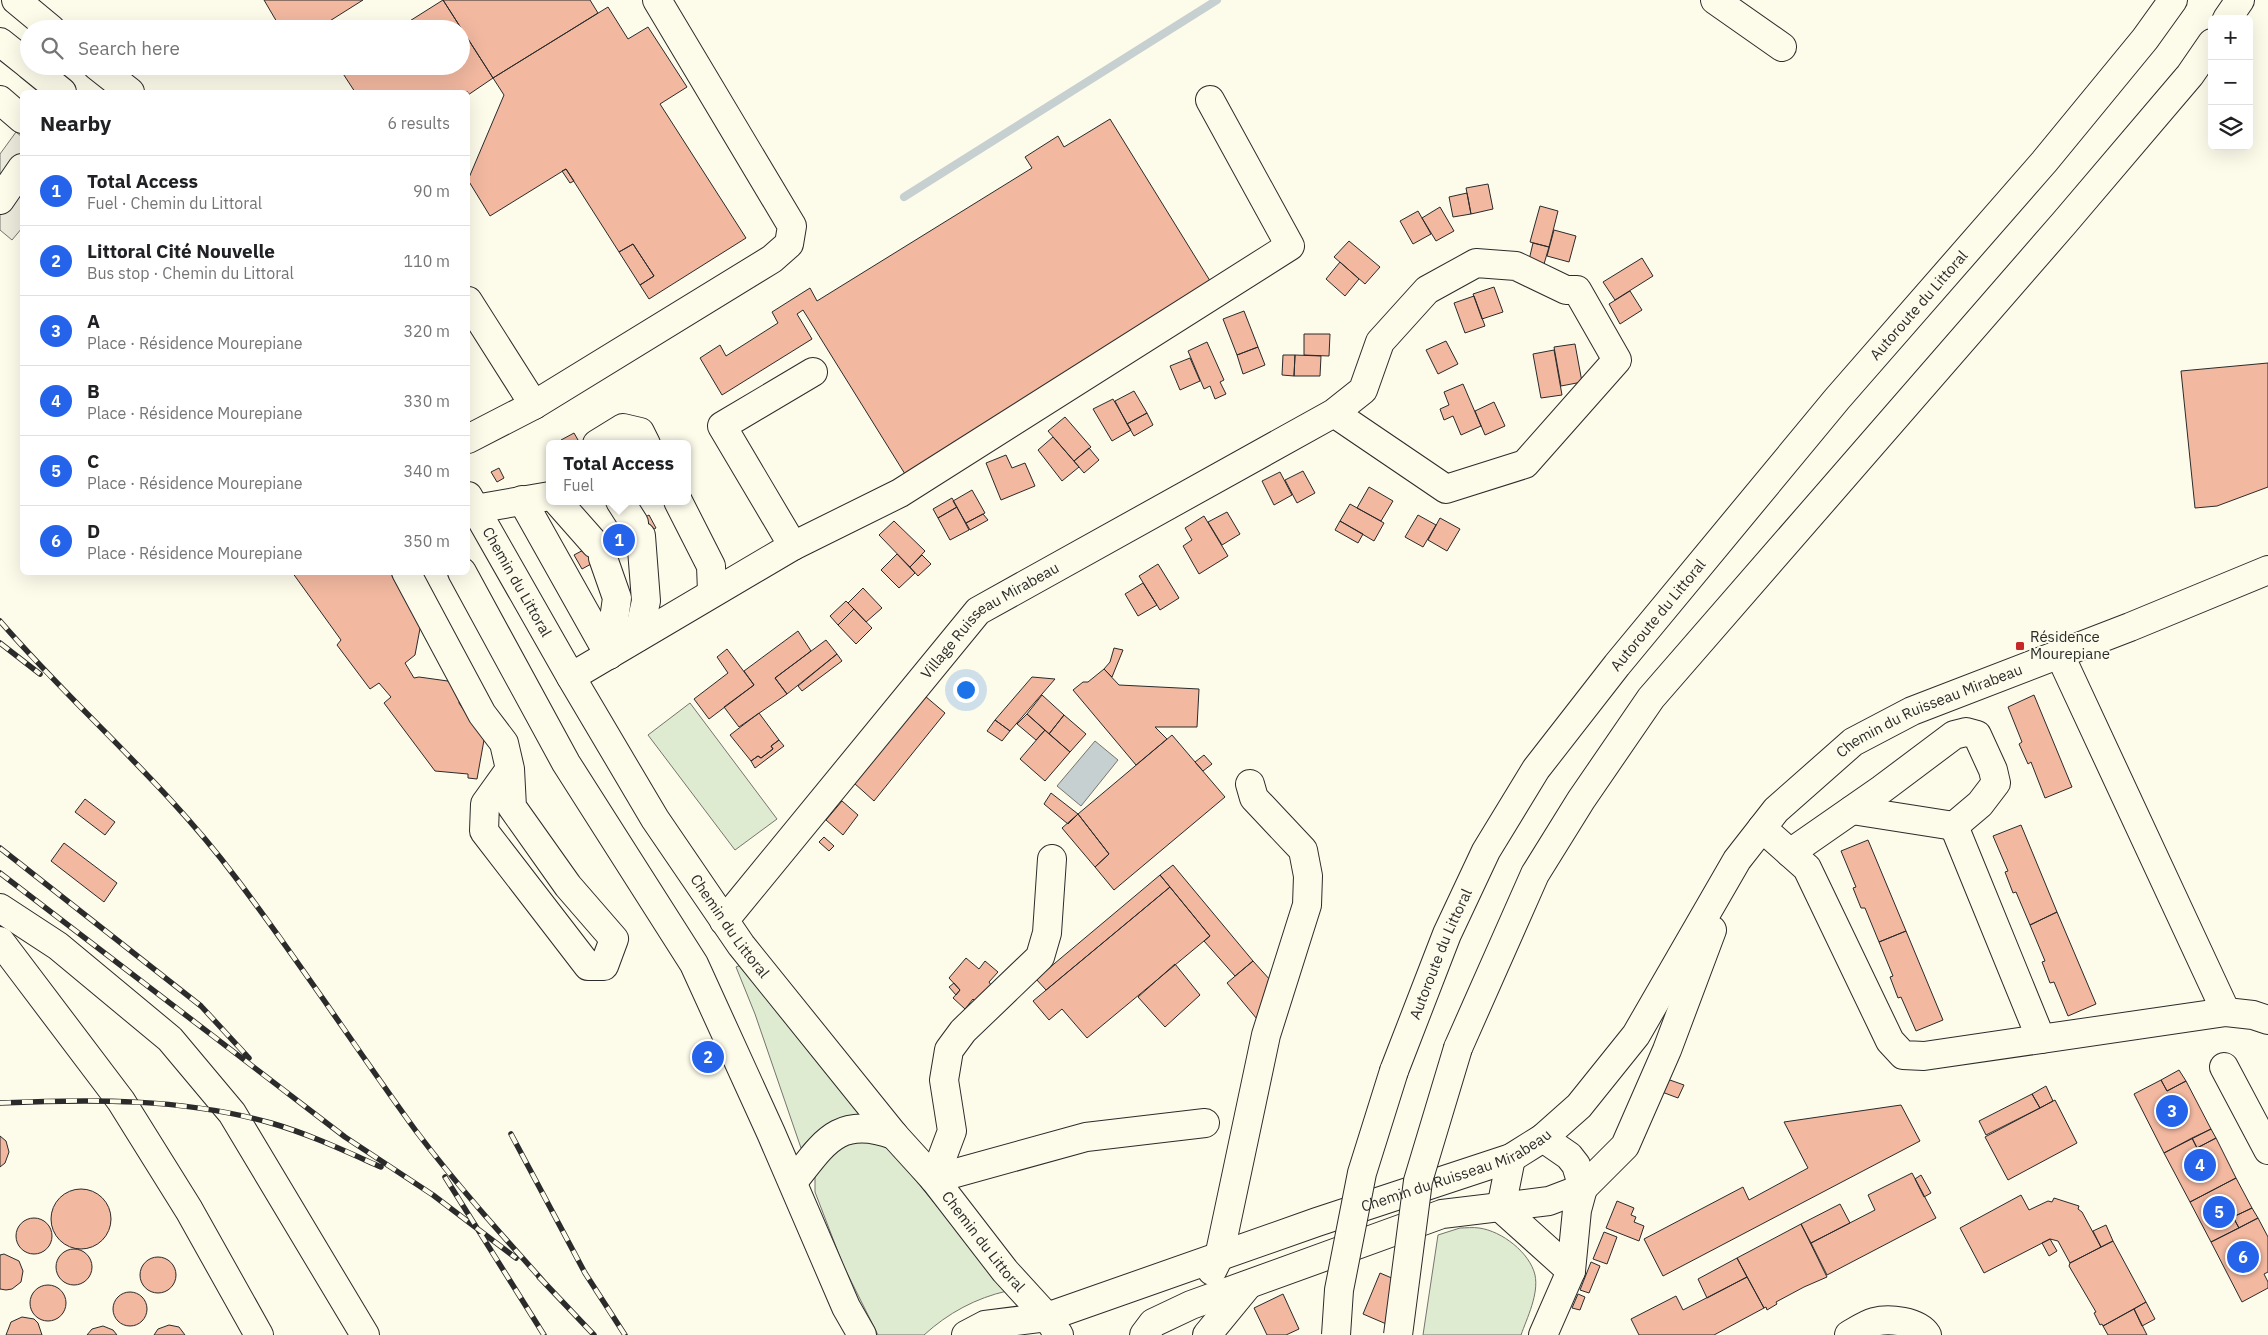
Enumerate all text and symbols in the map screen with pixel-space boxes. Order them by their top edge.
map controls [2208,15,2253,150]
button: + [2208,15,2253,60]
search box [20,20,470,75]
icon: search [38,34,66,62]
text: Search here [78,36,180,60]
button: − [2208,60,2253,105]
button: layers [2208,105,2253,150]
text: Nearby [40,109,111,137]
text: 6 results [387,113,450,133]
text: Total Access [87,169,198,193]
text: 1 [51,181,61,201]
text: 90 m [413,181,450,201]
text: Fuel · Chemin du Littoral [87,193,262,213]
text: Littoral Cité Nouvelle [87,239,275,263]
street label: Autoroute du Littoral [1865,246,1971,364]
text: 2 [51,251,61,271]
text: 110 m [403,251,450,271]
text: Bus stop · Chemin du Littoral [87,263,294,283]
text: A [87,309,100,333]
text: 3 [51,321,61,341]
text: 320 m [403,321,450,341]
text: Place · Résidence Mourepiane [87,333,303,353]
text: B [87,379,100,403]
text: 4 [51,391,61,411]
text: 330 m [403,391,450,411]
text: Place · Résidence Mourepiane [87,403,303,423]
popup [546,440,691,505]
text: C [87,449,99,473]
text: Total Access [563,451,674,475]
text: 5 [51,461,61,481]
text: 340 m [403,461,450,481]
text: Place · Résidence Mourepiane [87,473,303,493]
text: Fuel [563,475,594,495]
text: D [87,519,100,543]
pin: 1 [603,521,635,559]
street label: Chemin du Littoral [479,523,556,640]
text: 6 [51,531,61,551]
text: 350 m [403,531,450,551]
text: Place · Résidence Mourepiane [87,543,303,563]
street label: Autoroute du Littoral [1606,555,1710,675]
street label: Village Ruisseau Mirabeau [916,558,1062,682]
place label: Résidence Mourepiane [2030,627,2110,663]
marker: Résidence Mourepiane [2014,640,2026,652]
street label: Chemin du Ruisseau Mirabeau [1832,659,2025,762]
your location [953,677,979,703]
street label: Chemin du Littoral [686,870,774,982]
street label: Autoroute du Littoral [1405,886,1476,1022]
pin: 2 [692,1038,724,1076]
pin: 3 [2156,1092,2188,1130]
street label: Chemin du Ruisseau Mirabeau [1359,1125,1555,1216]
pin: 4 [2184,1146,2216,1184]
street label: Chemin du Littoral [938,1187,1029,1296]
pin: 5 [2203,1193,2235,1231]
pin: 6 [2227,1238,2259,1276]

